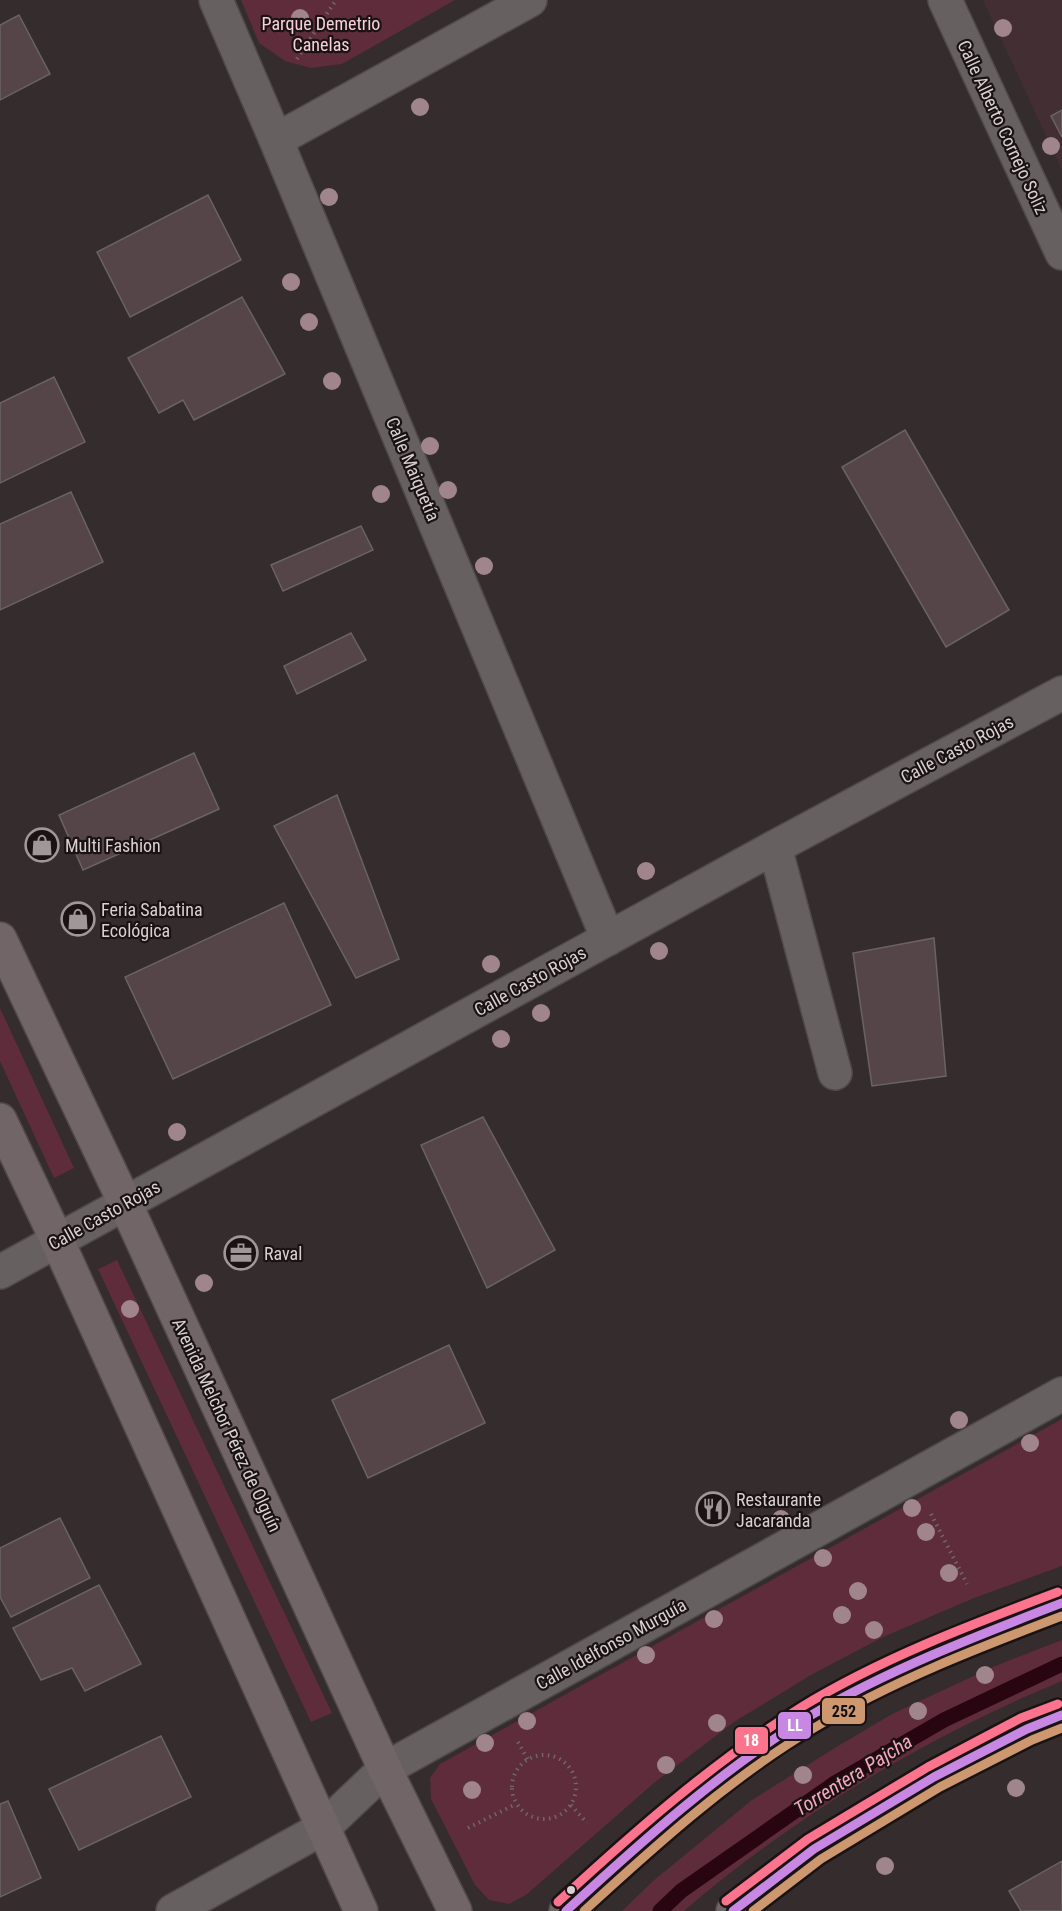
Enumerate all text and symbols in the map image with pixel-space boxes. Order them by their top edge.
park label: Parque Demetrio Canelas [262,13,380,55]
street label: Calle Alberto Cornejo Soliz [953,37,1053,217]
street label: Calle Maiquetía [382,414,444,524]
street label: Calle Casto Rojas [897,711,1017,787]
shop icon: Multi Fashion [24,827,60,863]
place label: Multi Fashion [65,835,161,856]
place label: Feria Sabatina Ecológica [101,899,203,941]
shop icon: Feria Sabatina Ecológica [60,901,96,937]
street label: Calle Casto Rojas [470,942,590,1020]
street label: Calle Casto Rojas [44,1176,164,1254]
office icon: Raval [223,1235,259,1271]
place label: Raval [264,1243,302,1264]
street label: Avenida Melchor Pérez de Olguín [168,1315,286,1535]
place label: Restaurante Jacaranda [736,1489,821,1531]
restaurant icon: Restaurante Jacaranda [695,1491,731,1527]
street label: Calle Idelfonso Murguía [532,1594,690,1694]
line badge: 252 [821,1697,866,1725]
text: 252 [832,1702,856,1721]
line badge: LL [777,1711,812,1740]
text: LL [787,1716,803,1735]
line badge: 18 [734,1726,769,1755]
water label: Torrentera Pajcha [789,1729,917,1821]
text: 18 [743,1731,759,1750]
unlabelled marker [565,1884,577,1896]

